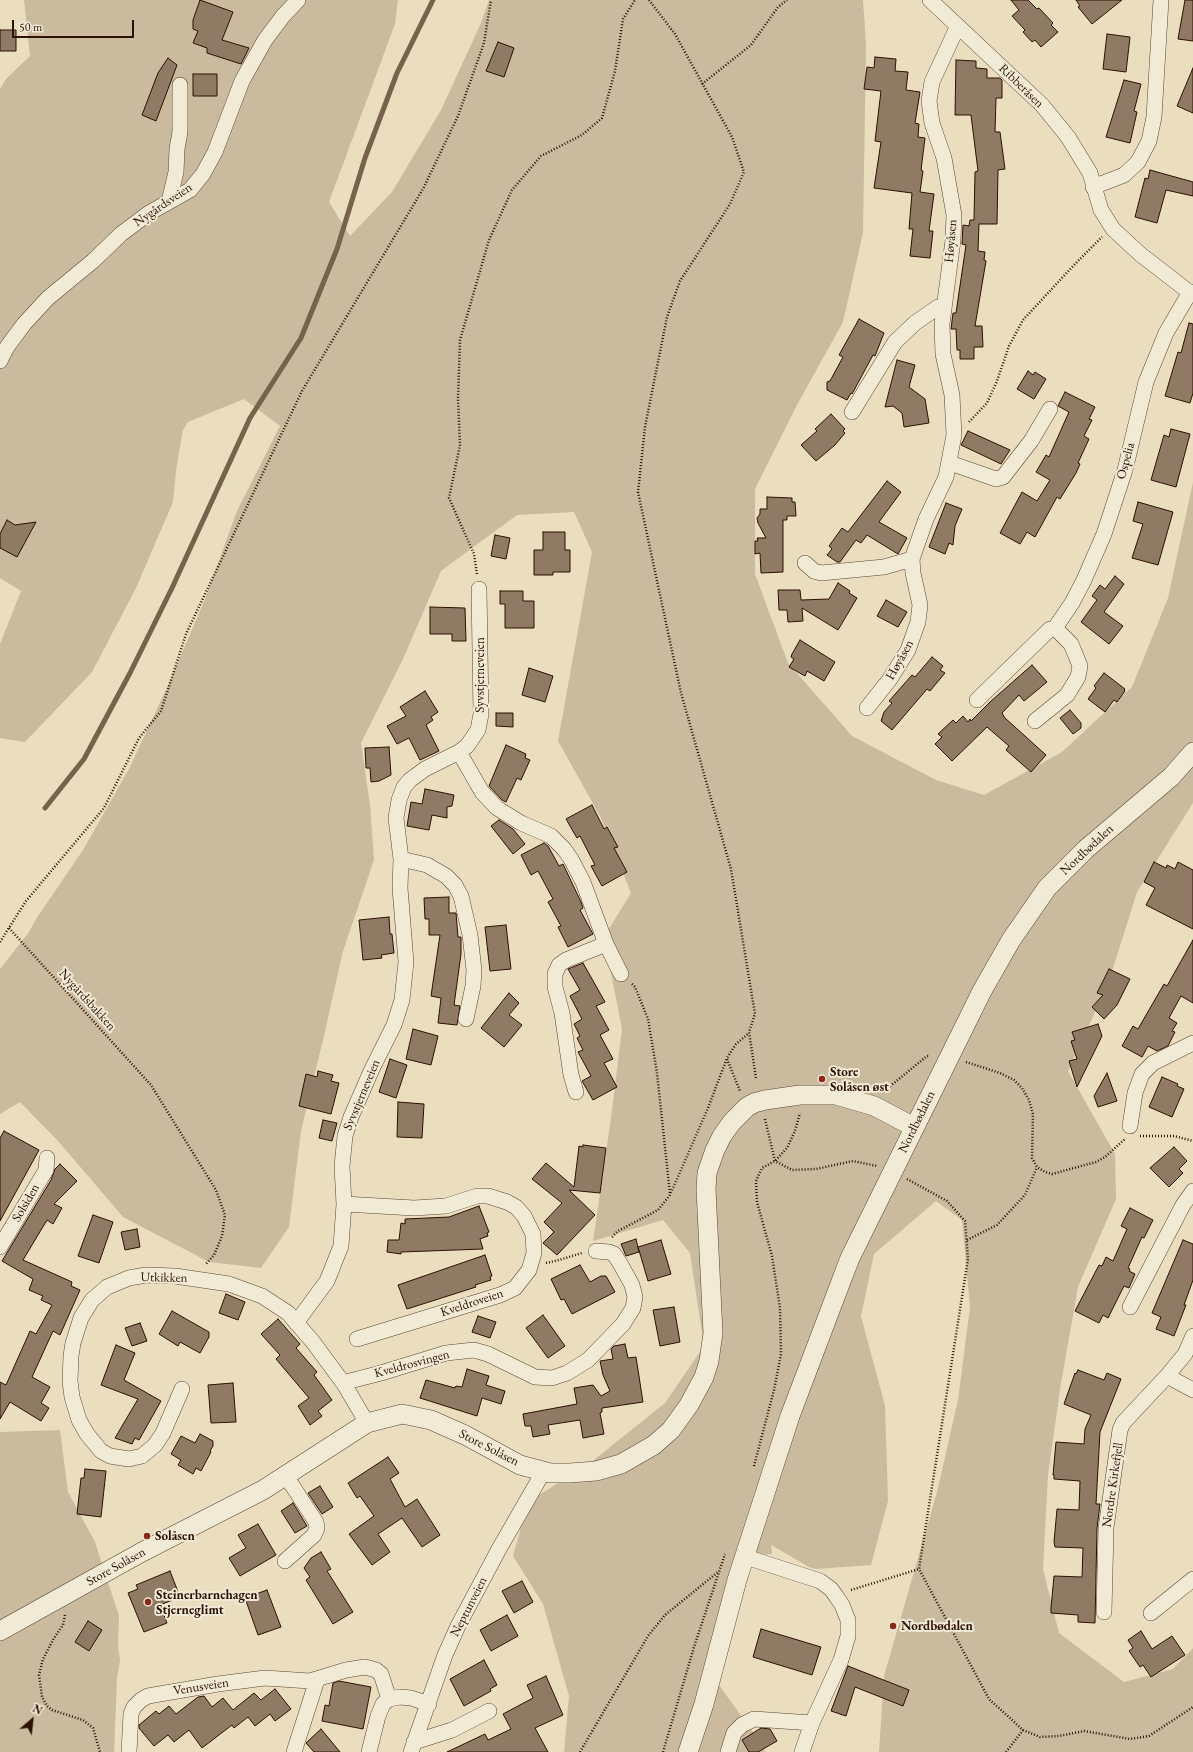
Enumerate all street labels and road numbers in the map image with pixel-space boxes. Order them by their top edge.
street label: Ribberåsen [995,61,1047,111]
street label: Nygårdsveien [131,180,195,230]
street label: Høyåsen [941,219,961,263]
street label: Ospelia [1114,441,1138,481]
street label: Syvstjerneveien [472,637,488,713]
street label: Høyåsen [883,637,917,683]
street label: Nordbødalen [1057,821,1117,879]
street label: Nygårdsbakken [55,966,119,1034]
street label: Syvstjerneveien [340,1057,384,1133]
street label: Nordbødalen [895,1088,939,1156]
street label: Solsiden [9,1181,43,1225]
street label: Utkikken [140,1270,188,1286]
street label: Kveldroveien [439,1286,505,1320]
street label: Kveldrosvingen [373,1346,451,1382]
street label: Store Solåsen [456,1426,522,1470]
street label: Nordre Kirkefjell [1099,1442,1127,1528]
street label: Store Solåsen [84,1544,148,1590]
street label: Neptunveien [447,1574,491,1640]
street label: Venusveien [172,1675,230,1699]

